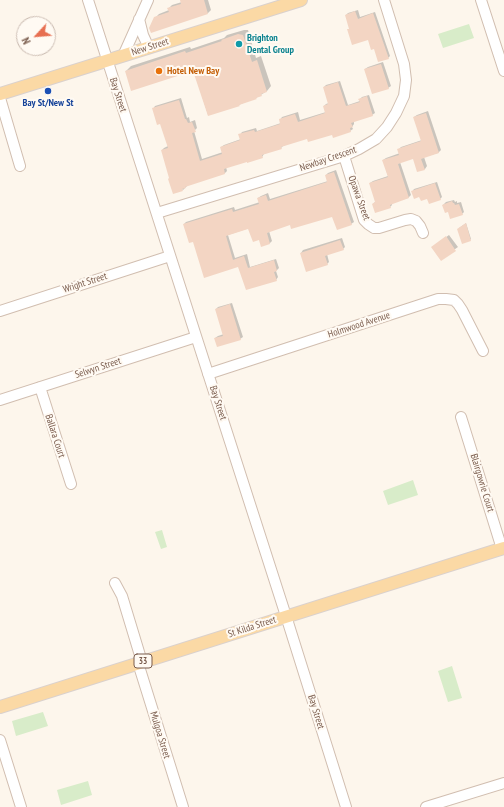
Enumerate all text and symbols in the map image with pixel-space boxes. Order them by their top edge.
north arrow [16,16,56,56]
place label: Brighton Dental Group [247,32,294,56]
text: N [19,35,34,47]
street label: New Street [130,35,170,59]
marker: Brighton Dental Group [234,39,244,49]
place label: Hotel New Bay [167,65,219,77]
marker: Hotel New Bay [154,66,164,76]
street label: Bay Street [107,76,129,114]
marker: Bay St/New St [43,86,53,96]
place label: Bay St/New St [23,97,73,109]
street label: Newbay Crescent [298,144,358,174]
street label: Opawa Street [345,174,373,222]
street label: Wright Street [61,270,109,296]
street label: Holmwood Avenue [326,309,392,341]
street label: Selwyn Street [73,355,123,381]
street label: Bay Street [207,384,229,422]
street label: Ballara Court [42,413,68,459]
street label: Blairgowrie Court [467,452,497,514]
street label: St Kilda Street [226,614,278,640]
road number: 33 [134,654,152,668]
street label: Bay Street [305,693,327,731]
street label: Mulgoa Street [147,710,173,760]

